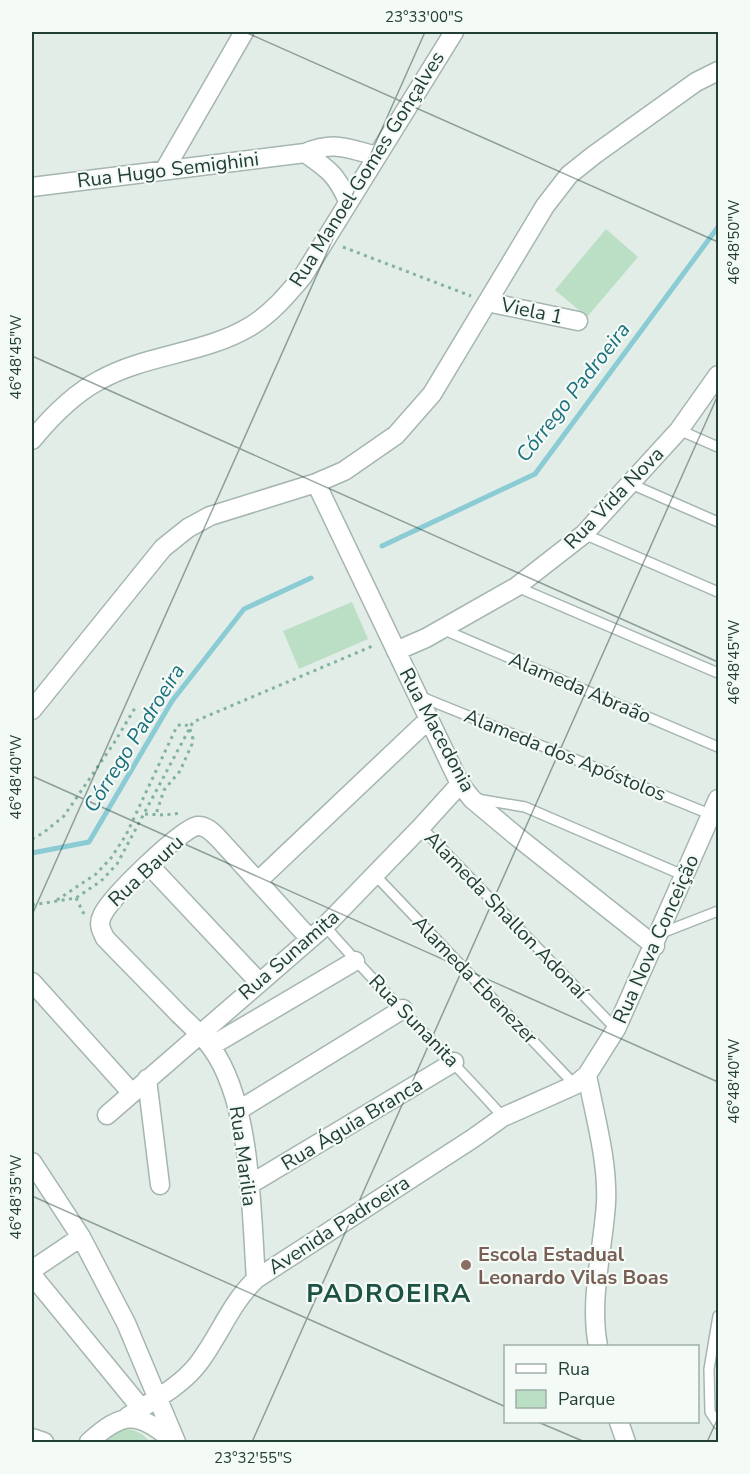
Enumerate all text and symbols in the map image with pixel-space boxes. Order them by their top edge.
text: 23°33'00"S [385,7,463,27]
street label: Rua Manoel Gomes Gonçalves [283,46,451,292]
street label: Rua Hugo Semighini [75,145,261,195]
text: 46°48'50"W [724,199,744,285]
street label: Viela 1 [498,291,565,331]
text: 46°48'45"W [6,314,26,400]
water label: Córrego Padroeira [510,316,636,468]
street label: Rua Vida Nova [558,441,670,555]
text: 46°48'45"W [724,619,744,705]
street label: Alameda Abraão [505,646,655,730]
water label: Córrego Padroeira [77,658,191,818]
street label: Rua Macedonia [393,663,481,797]
street label: Alameda dos Apóstolos [460,702,670,808]
text: 46°48'40"W [6,734,26,820]
street label: Alameda Shallon Adonaí [419,825,594,1006]
street label: Rua Bauru [102,829,190,913]
street label: Rua Nova Conceição [607,850,705,1028]
street label: Rua Sunamita [233,904,345,1006]
street label: Alameda Ebenezer [407,910,543,1050]
street label: Rua Sunanita [363,969,465,1073]
text: 46°48'40"W [724,1038,744,1124]
street label: Rua Águia Branca [276,1071,428,1177]
street label: Rua Marilia [223,1104,263,1208]
text: 46°48'35"W [6,1154,26,1240]
street label: Avenida Padroeira [263,1169,415,1281]
place label: Escola Estadual Leonardo Vilas Boas [478,1241,669,1291]
marker: Escola Estadual Leonardo Vilas Boas [459,1258,473,1272]
district label: PADROEIRA [306,1276,472,1311]
legend [504,1345,699,1423]
text: Rua [558,1357,590,1381]
text: Parque [558,1387,615,1411]
text: 23°32'55"S [214,1448,292,1468]

